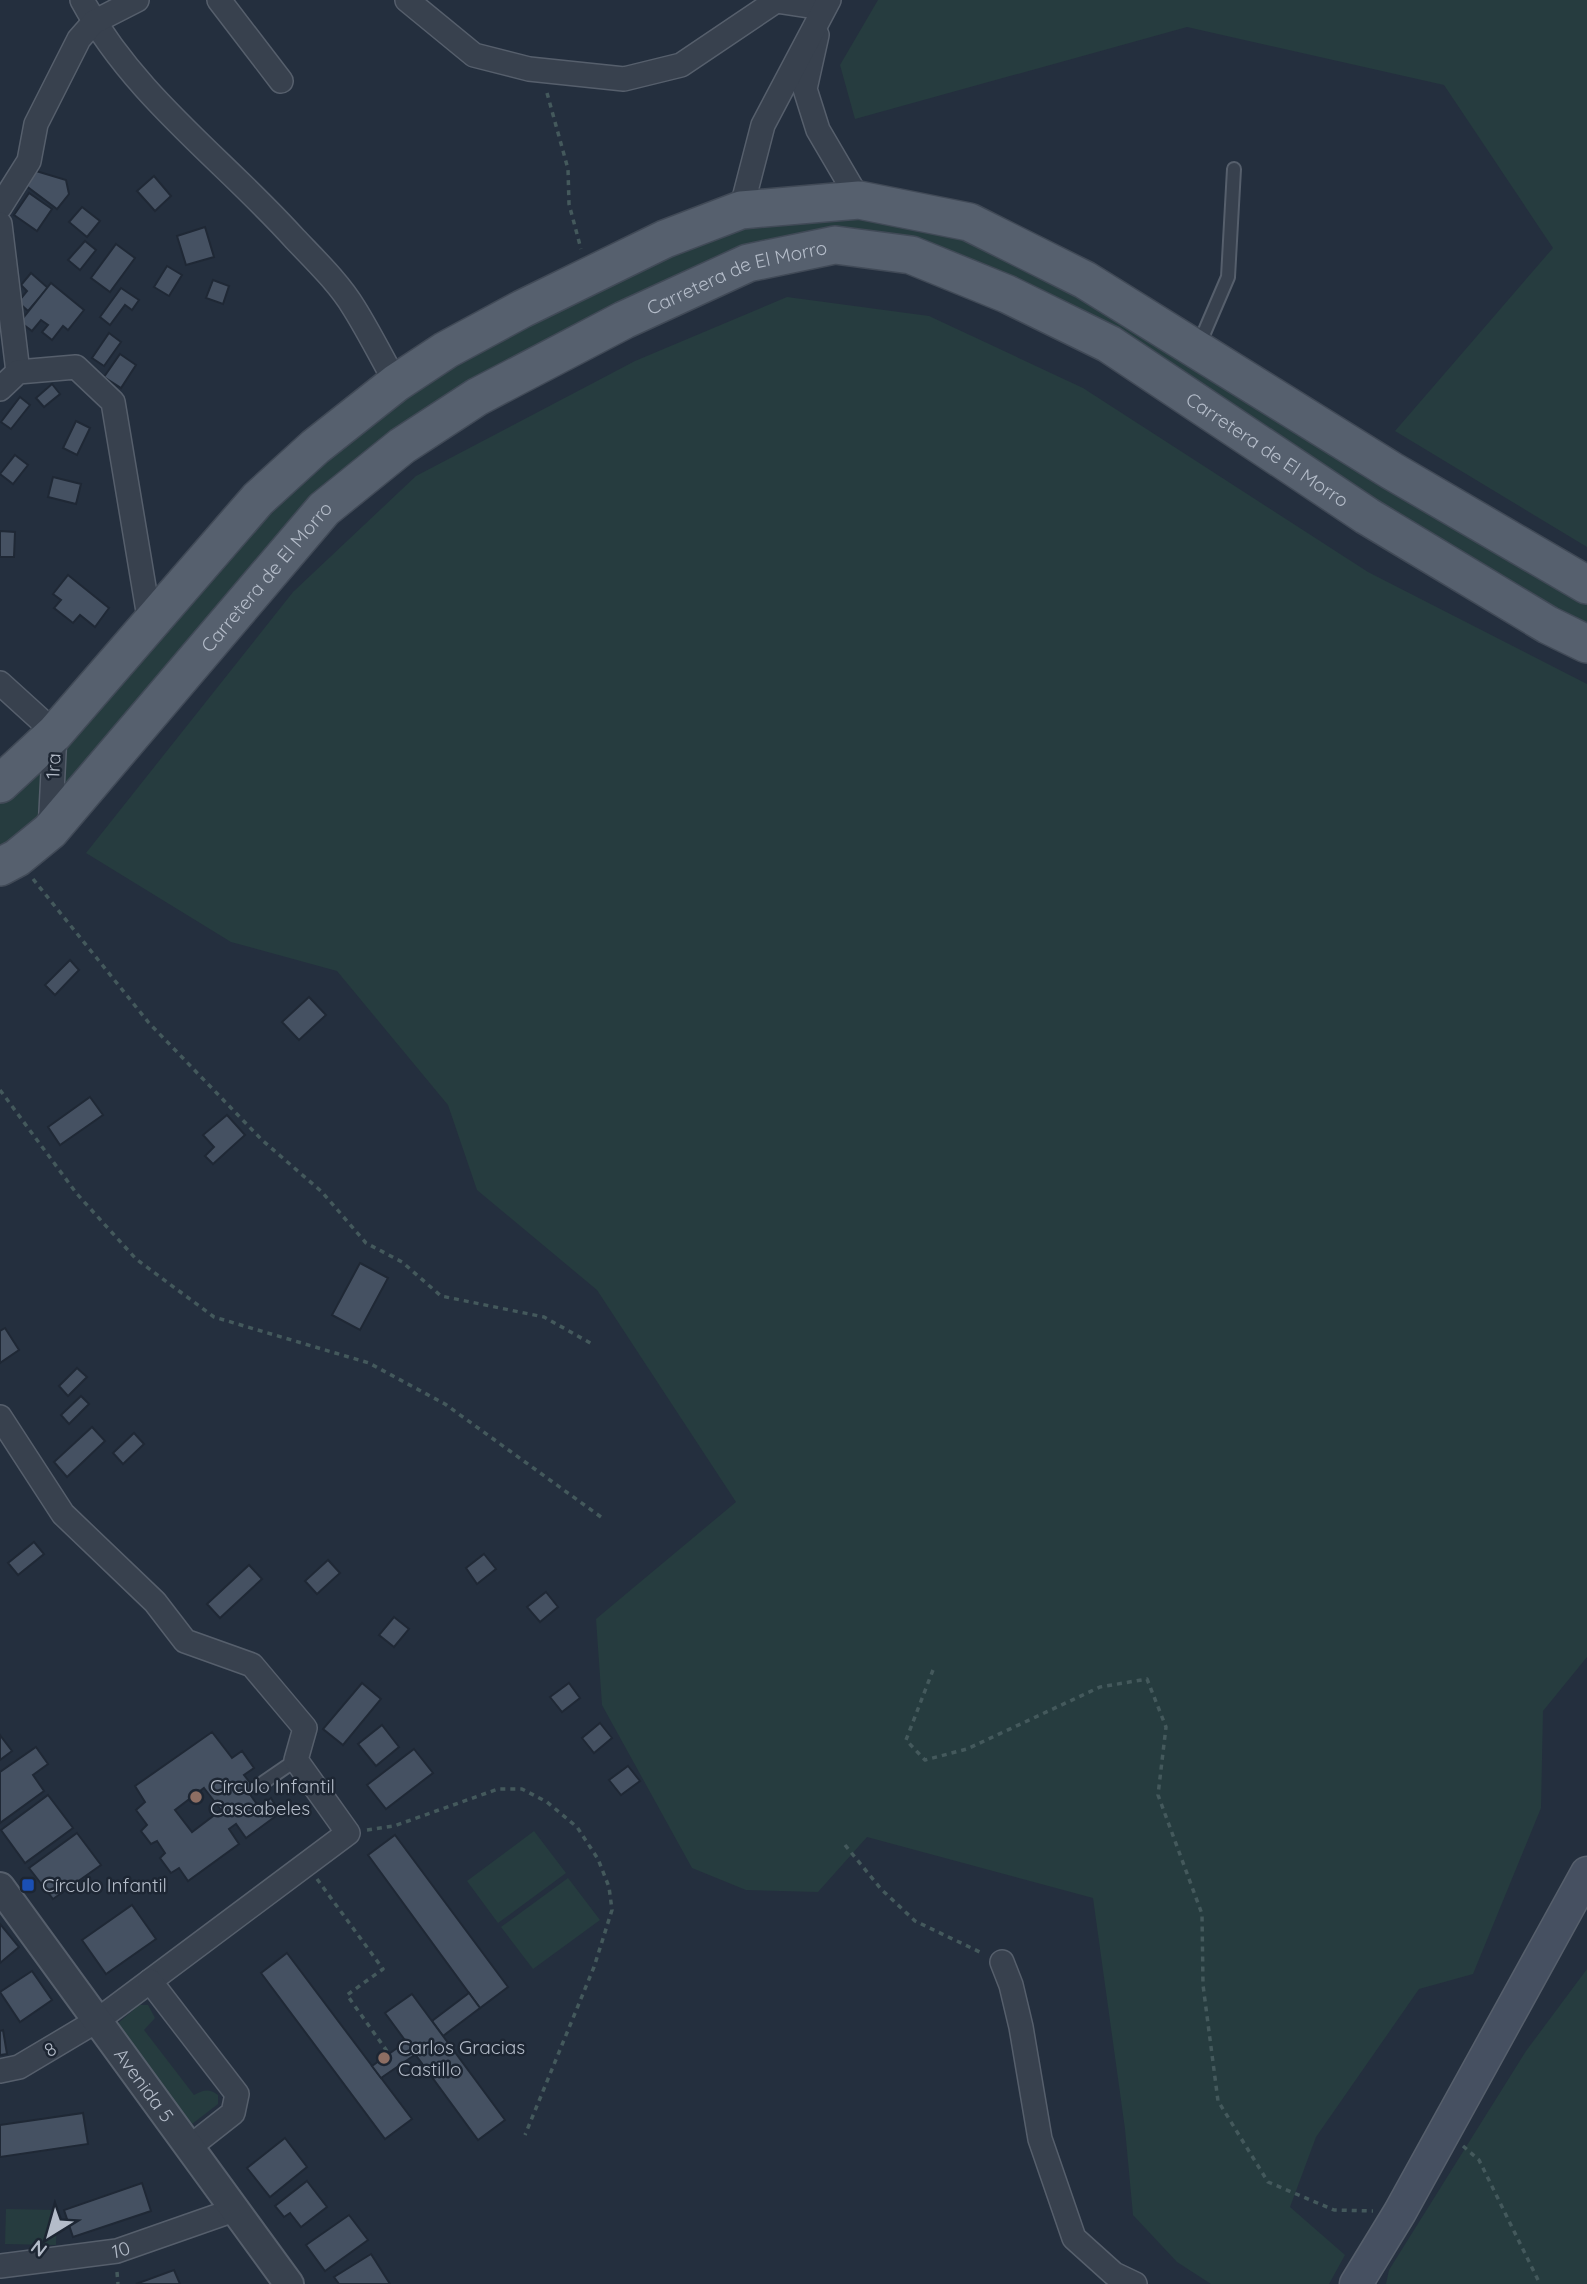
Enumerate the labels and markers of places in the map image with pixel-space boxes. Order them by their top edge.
place label: Círculo Infantil Cascabeles [210,1774,335,1820]
marker: Círculo Infantil Cascabeles [188,1789,204,1805]
place label: Círculo Infantil [42,1873,167,1897]
marker: Círculo Infantil [20,1877,36,1893]
place label: Carlos Gracias Castillo [398,2035,525,2081]
marker: Carlos Gracias Castillo [376,2050,392,2066]

